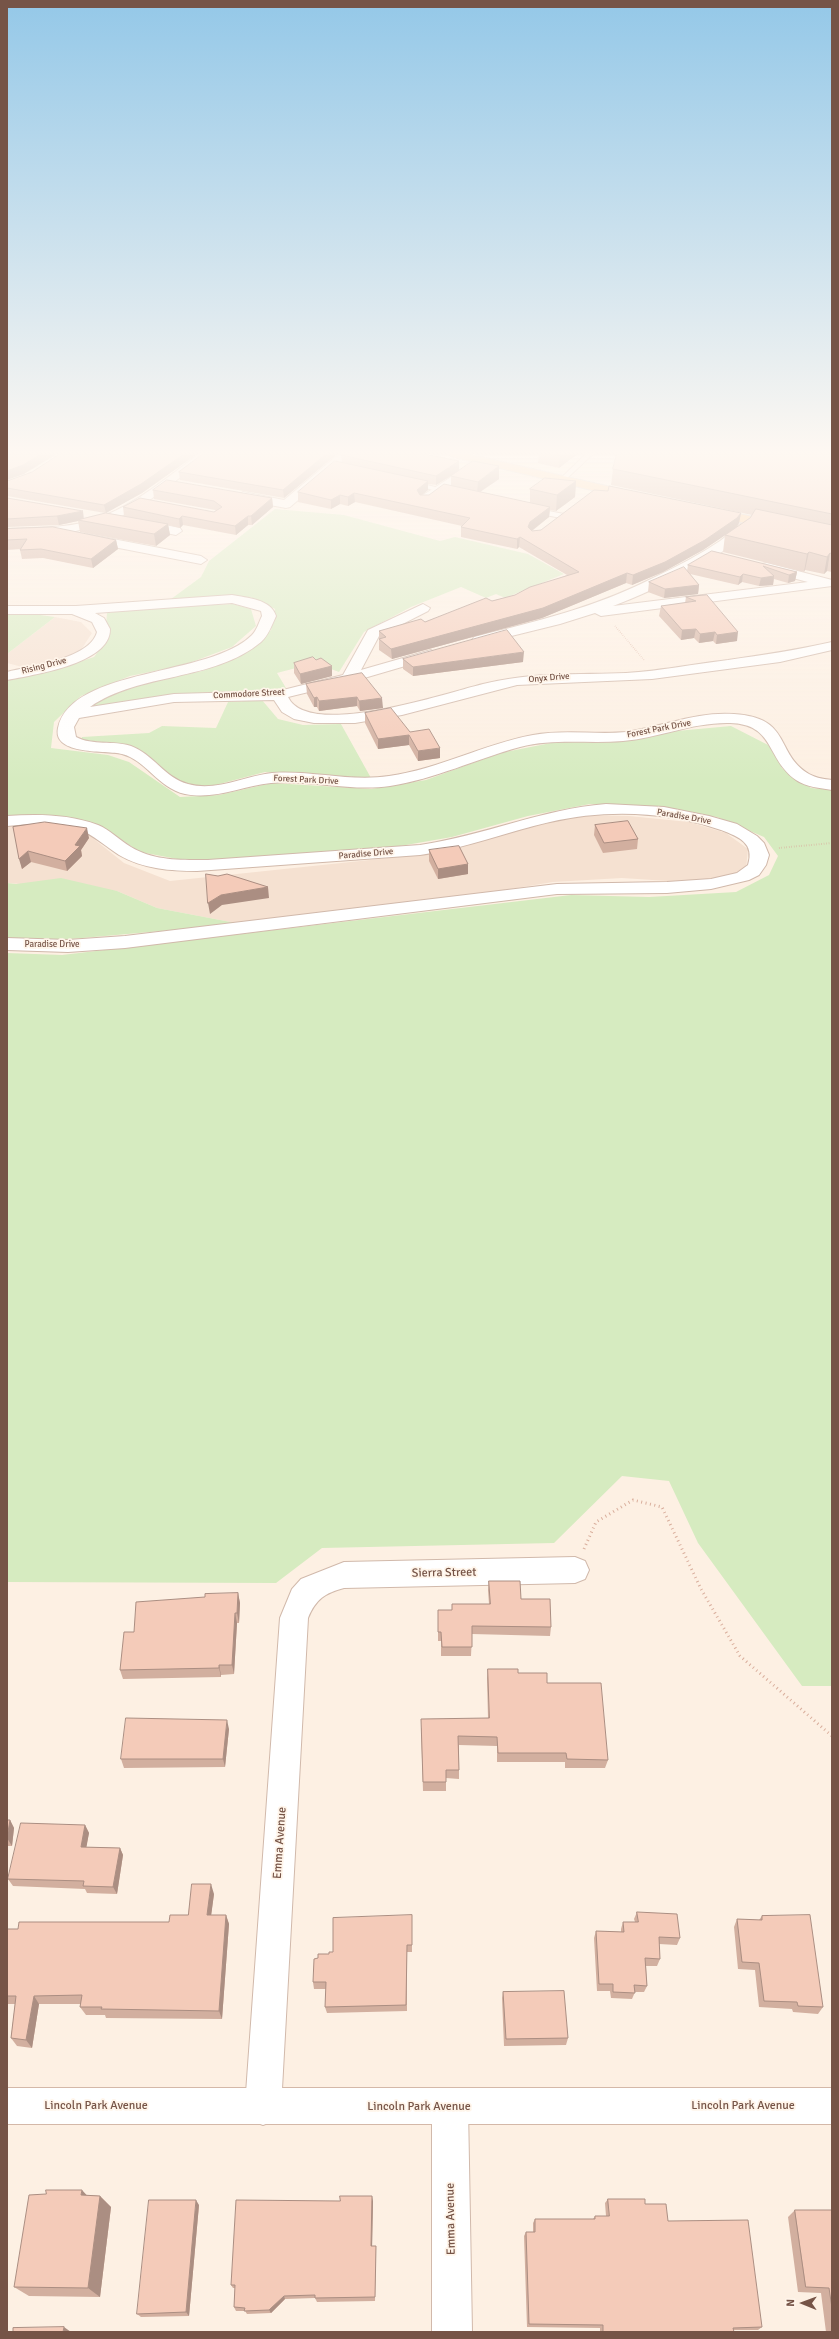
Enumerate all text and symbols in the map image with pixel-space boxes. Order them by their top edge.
street label: Rising Drive [20,655,68,677]
street label: Onyx Drive [528,671,570,685]
street label: Commodore Street [213,687,285,701]
street label: Forest Park Drive [626,717,692,741]
street label: Forest Park Drive [273,773,339,787]
street label: Paradise Drive [656,807,712,827]
street label: Paradise Drive [338,846,394,862]
street label: Paradise Drive [25,940,79,950]
street label: Sierra Street [412,1565,476,1581]
street label: Emma Avenue [270,1806,290,1880]
street label: Lincoln Park Avenue [44,2099,148,2113]
street label: Lincoln Park Avenue [691,2099,795,2113]
street label: Lincoln Park Avenue [367,2100,471,2114]
street label: Emma Avenue [443,2183,459,2255]
north arrow [783,2283,823,2323]
text: N [784,2299,797,2307]

